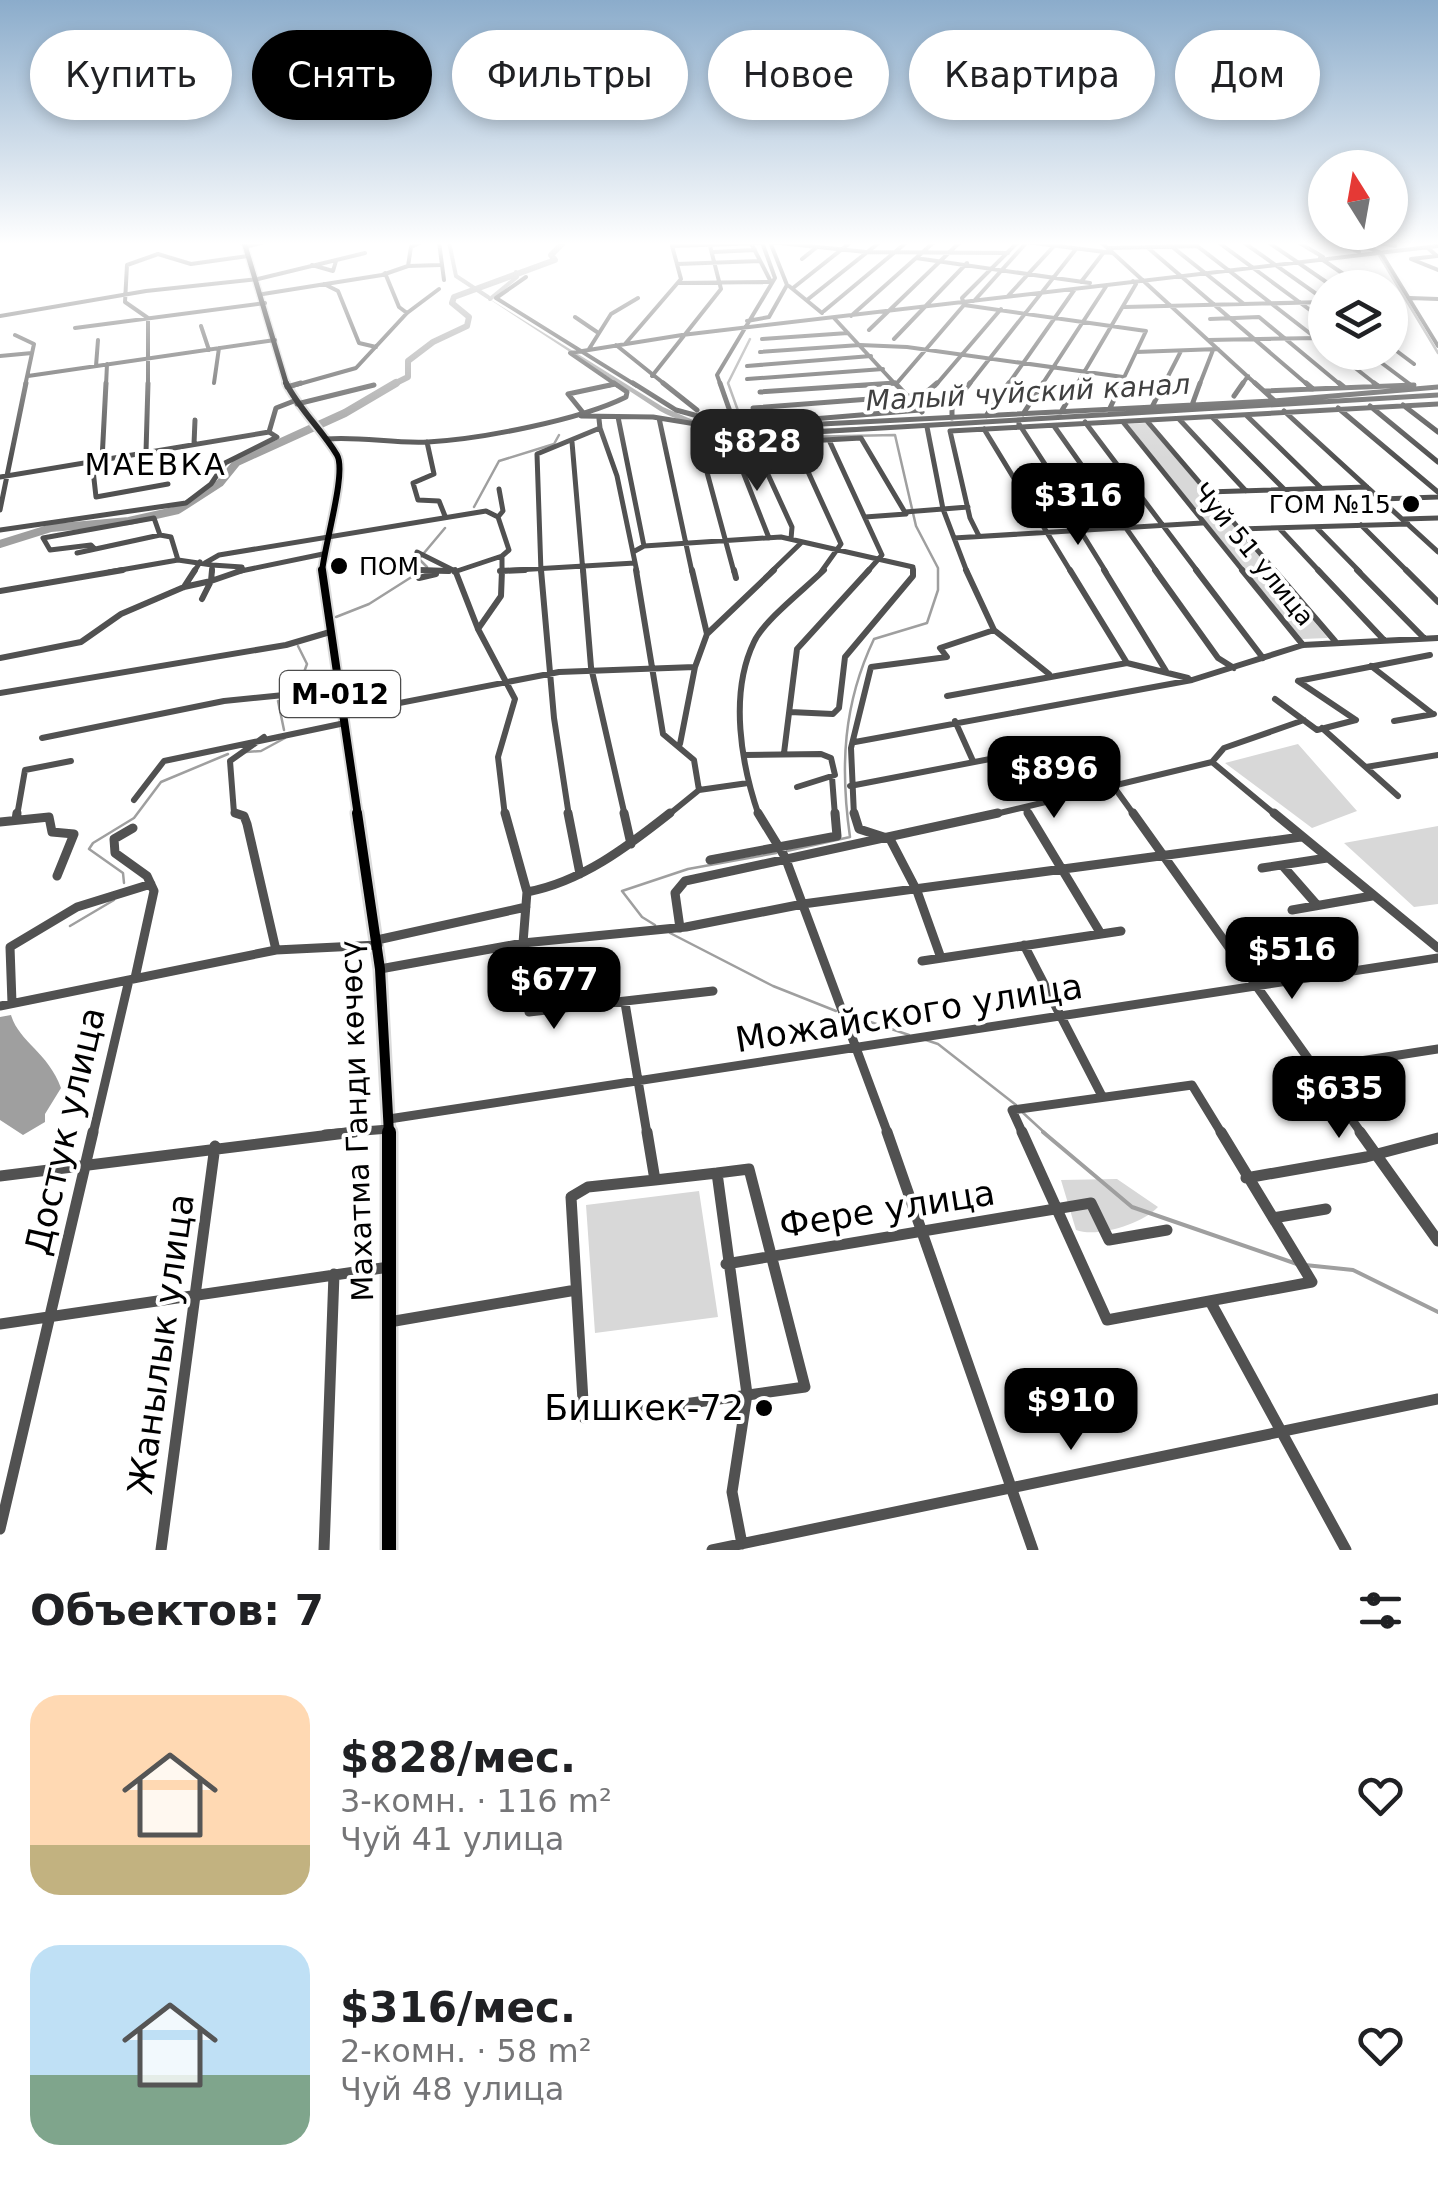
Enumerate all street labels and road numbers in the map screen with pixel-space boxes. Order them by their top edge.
street label: Чуй 51 улица [1187,477,1320,632]
road number: М-012 [280,671,400,717]
street label: Махатма Ганди көчөсү [333,940,380,1302]
street label: Можайского улица [732,966,1086,1060]
street label: Достук улица [17,1004,113,1258]
street label: Фере улица [776,1172,998,1246]
street label: Жанылык улица [120,1191,202,1497]

